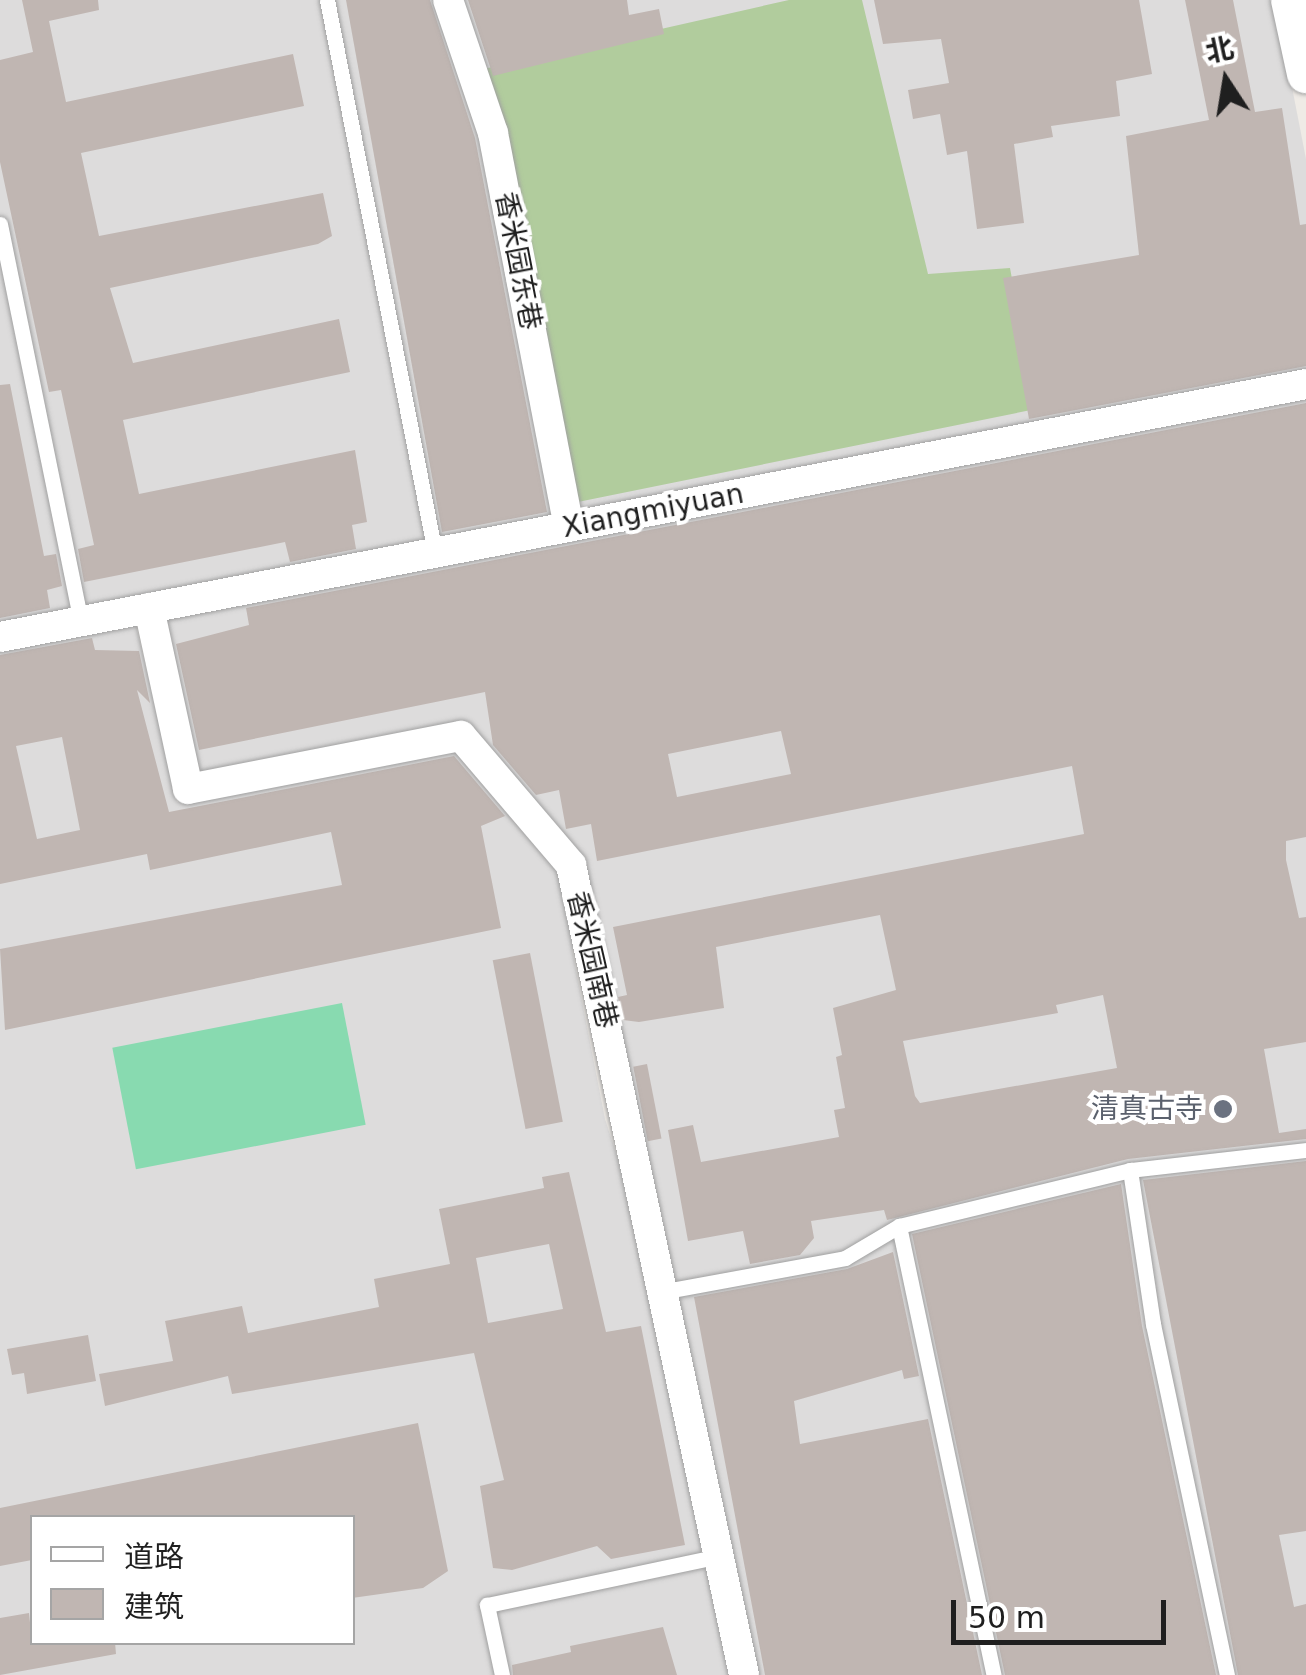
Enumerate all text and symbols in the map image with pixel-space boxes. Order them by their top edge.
north arrow [1176,30,1276,130]
text: 北 [1203,31,1237,69]
street label: 香米园东巷 [488,189,548,333]
street label: Xiangmiyuan [560,477,746,545]
street label: 香米园南巷 [560,888,624,1032]
place label: 清真古寺 [1091,1092,1203,1126]
marker: 清真古寺 [1212,1098,1234,1120]
legend [30,1515,355,1645]
text: 道路 [124,1539,184,1574]
scale bar [956,1580,1171,1642]
text: 建筑 [124,1589,184,1624]
text: 50 m [968,1600,1045,1635]

